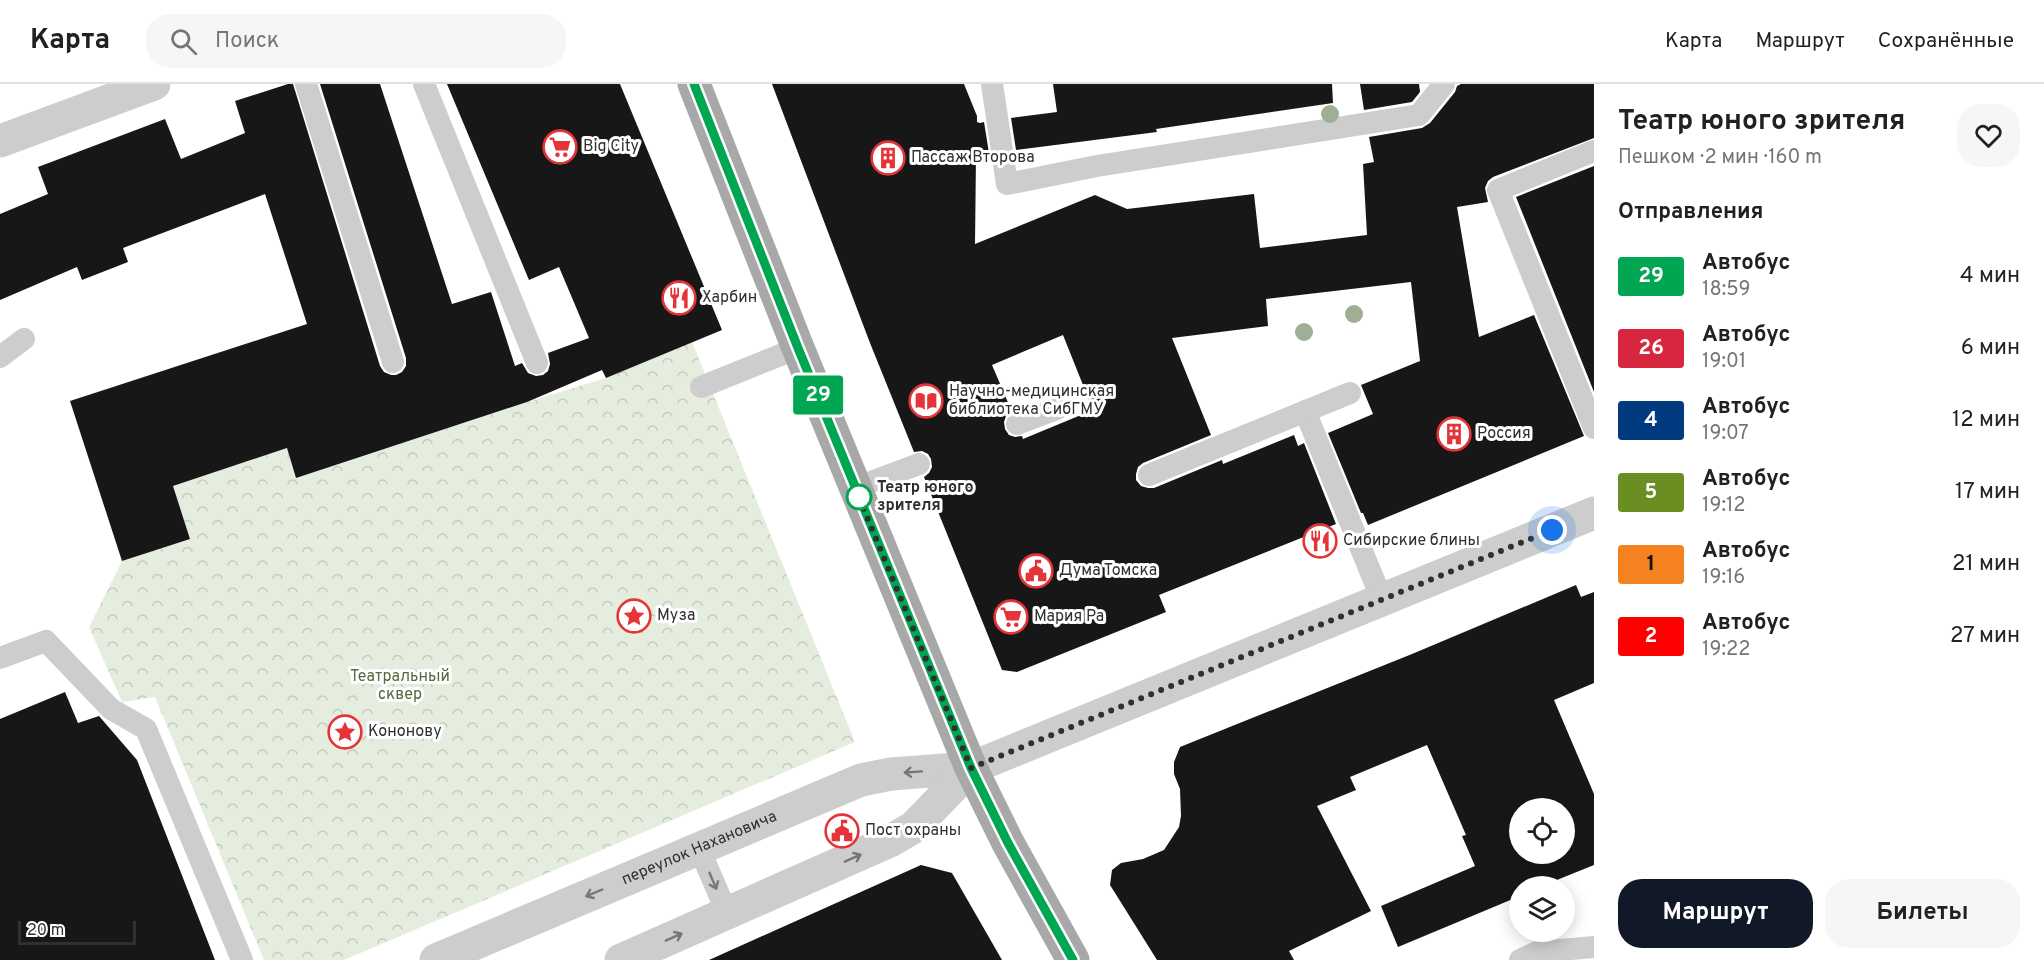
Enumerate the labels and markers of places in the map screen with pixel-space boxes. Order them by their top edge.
supermarket icon: Big City [542,129,578,165]
place label: Big City [583,137,639,157]
building icon: Пассаж Второва [870,140,906,176]
place label: Пассаж Второва [911,148,1035,168]
restaurant icon: Харбин [661,280,697,316]
place label: Харбин [702,288,757,308]
place label: Научно-медицинская библиотека СибГМУ [949,382,1114,420]
library icon: Научно-медицинская библиотека СибГМУ [908,383,944,419]
building icon: Россия [1436,416,1472,452]
place label: Россия [1477,424,1531,444]
place label: Театр юного зрителя [877,478,973,516]
marker: Театр юного зрителя [846,484,872,510]
restaurant icon: Сибирские блины [1302,523,1338,559]
place label: Сибирские блины [1343,531,1480,551]
public building icon: Дума Томска [1018,553,1054,589]
place label: Дума Томска [1059,561,1157,581]
place icon: Муза [616,598,652,634]
supermarket icon: Мария Ра [993,599,1029,635]
place label: Муза [657,606,695,626]
place label: Мария Ра [1034,607,1104,627]
place icon: Кононову [327,714,363,750]
place label: Кононову [368,722,442,742]
public building icon: Пост охраны [824,813,860,849]
place label: Пост охраны [865,821,961,841]

